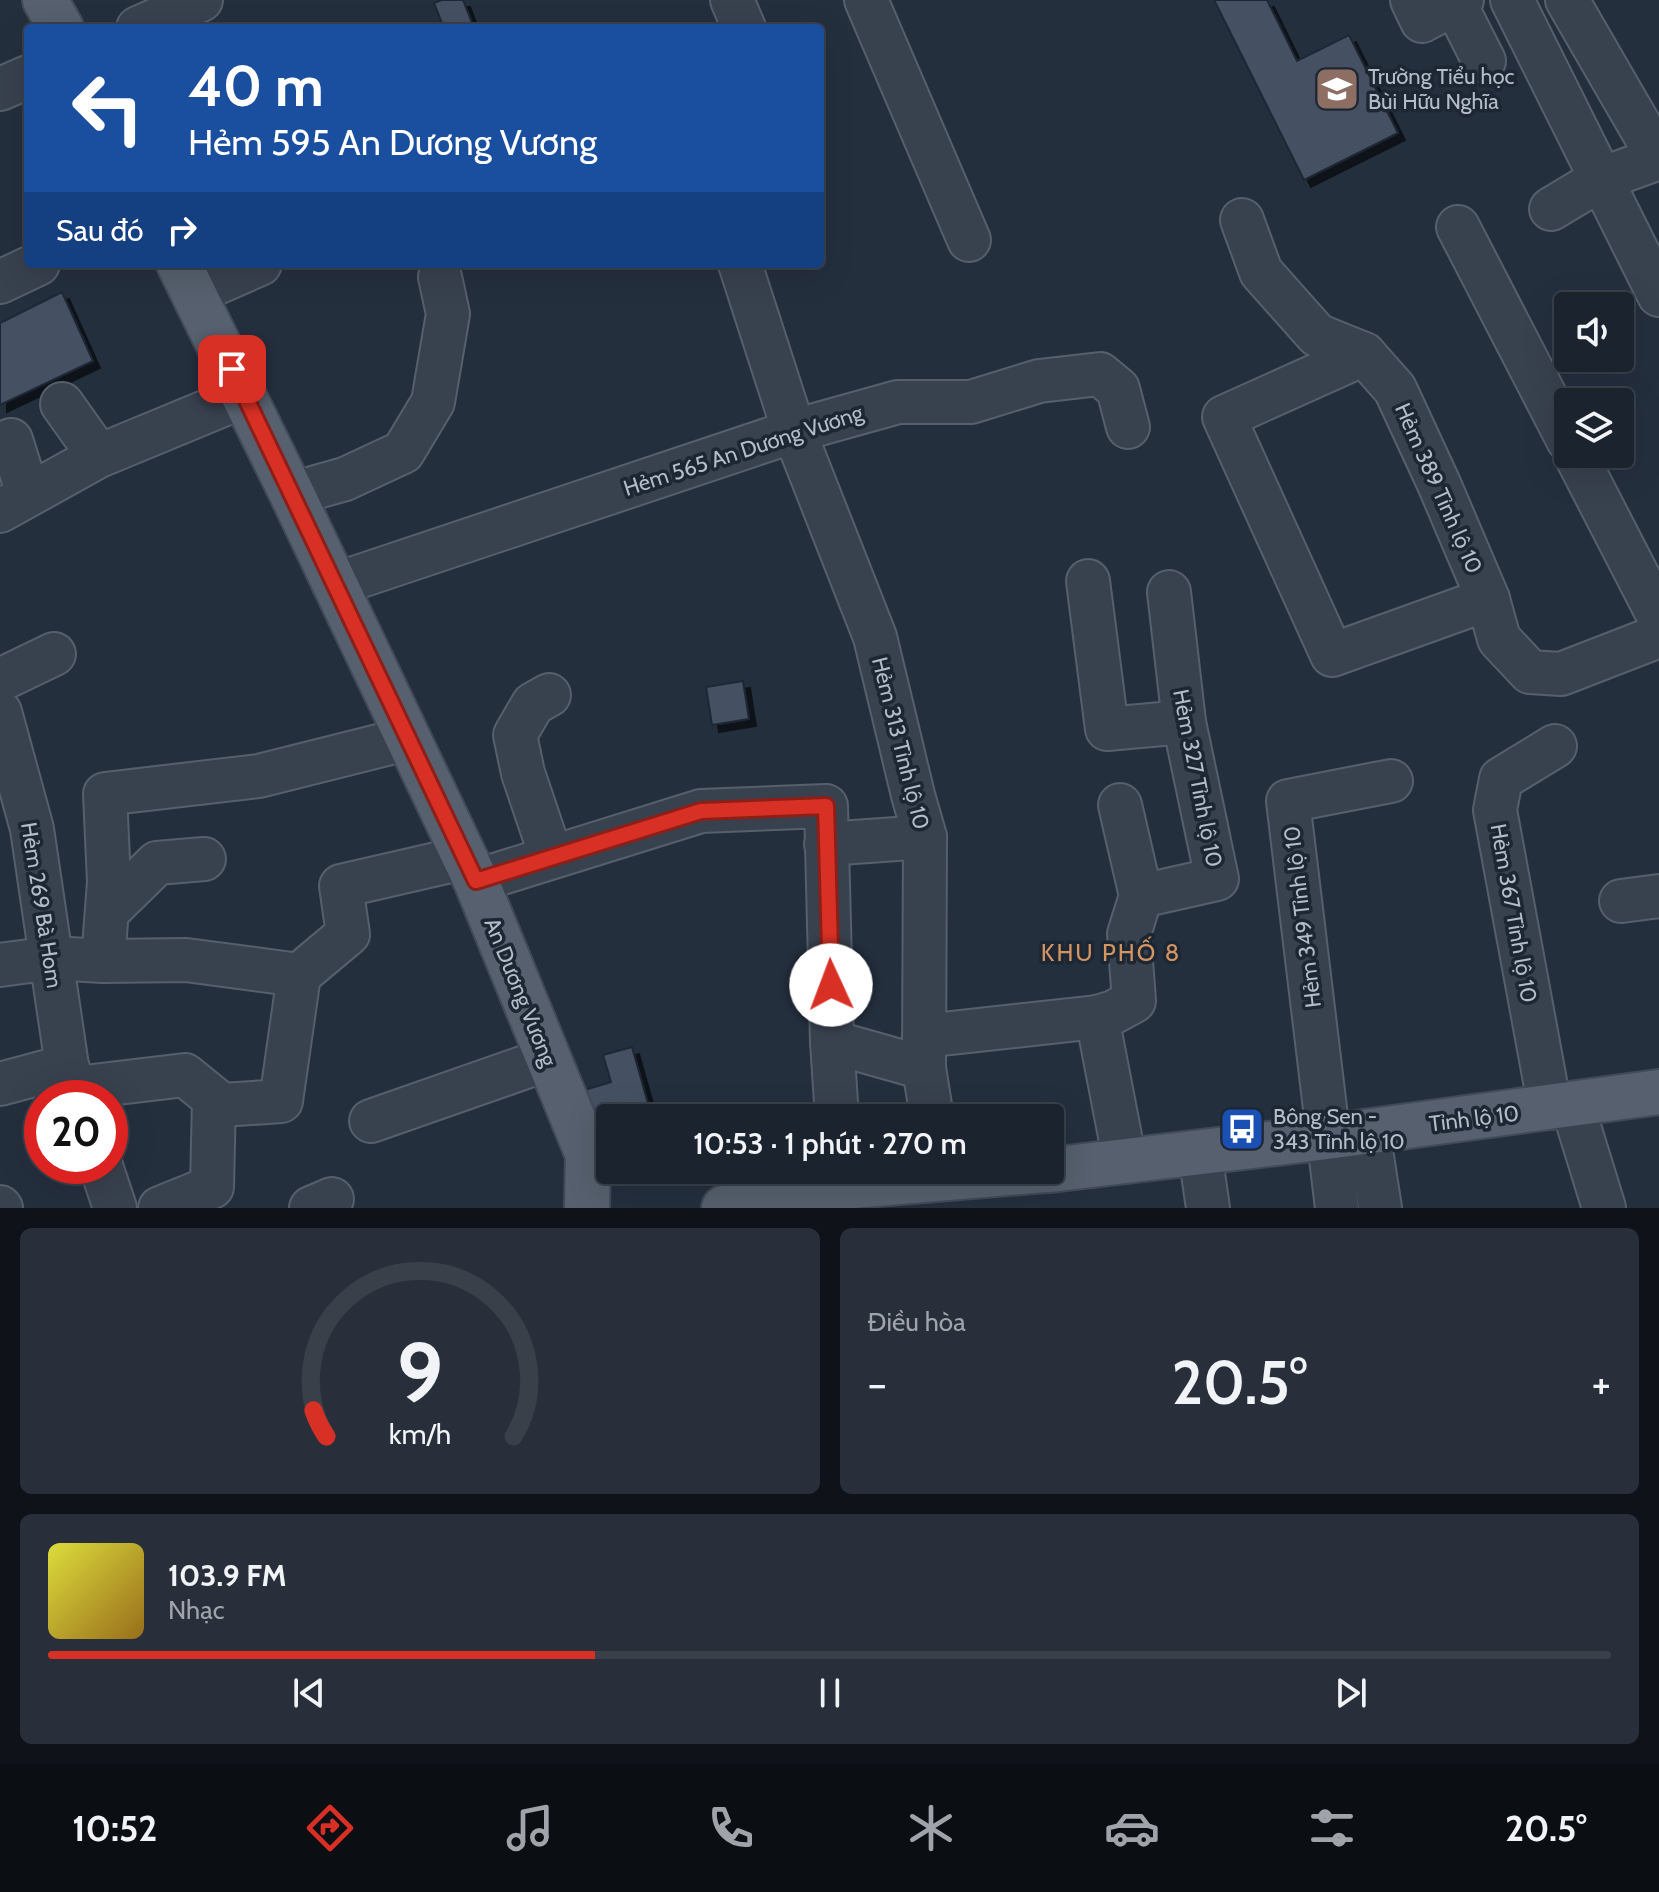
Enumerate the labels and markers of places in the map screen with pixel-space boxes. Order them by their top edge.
place label: Trường Tiểu học Bùi Hữu Nghĩa [1368,63,1515,115]
school or university icon: Trường Tiểu học Bùi Hữu Nghĩa [1313,65,1361,113]
pin [198,335,266,403]
place label: Bông Sen - 343 Tỉnh lộ 10 [1273,1103,1405,1155]
bus stop icon: Bông Sen - 343 Tỉnh lộ 10 [1218,1105,1266,1153]

